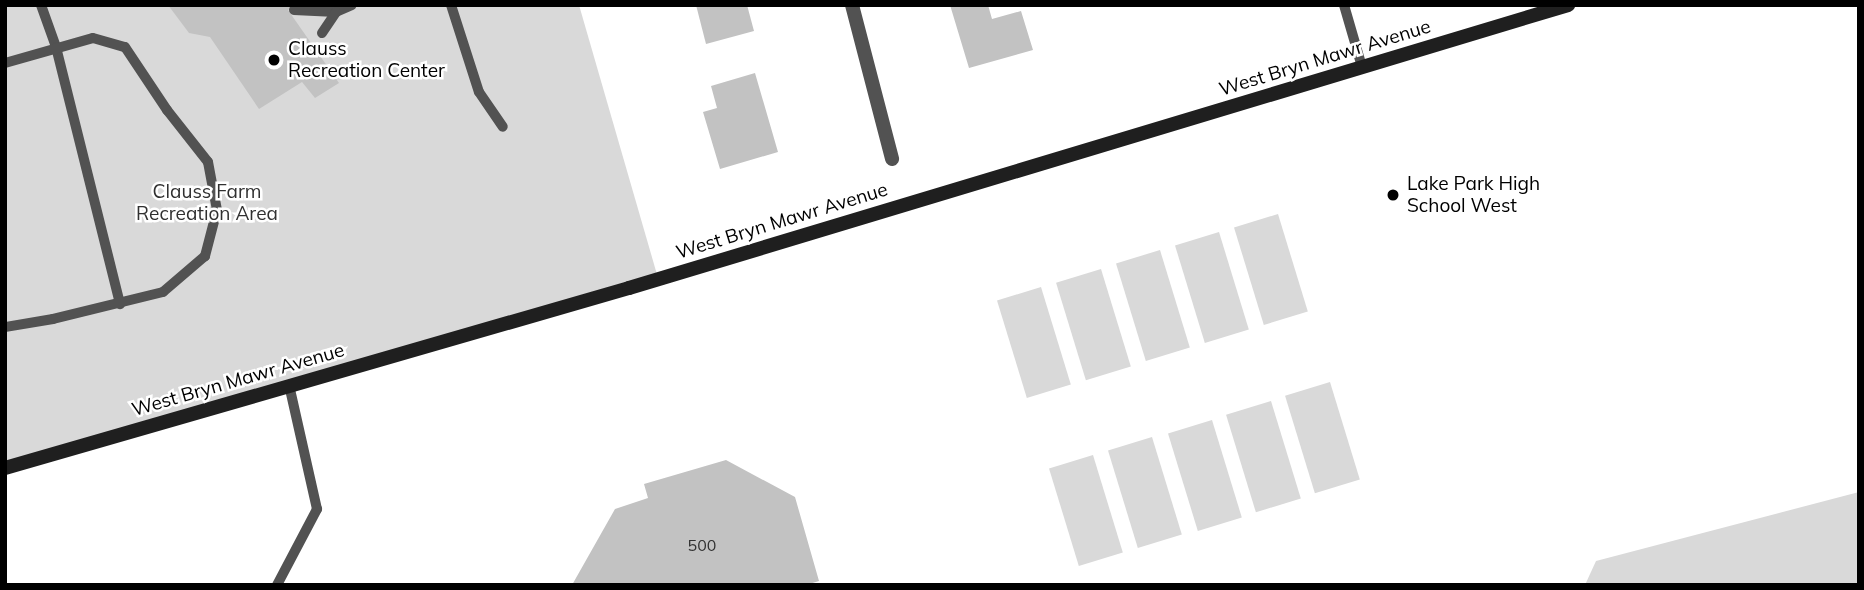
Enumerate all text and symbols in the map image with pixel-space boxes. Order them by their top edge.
street label: West Bryn Mawr Avenue [1216,15,1434,101]
place label: Clauss Recreation Center [288,38,445,82]
marker: Clauss Recreation Center [266,52,282,68]
place label: Lake Park High School West [1407,173,1540,217]
street label: West Bryn Mawr Avenue [673,178,891,264]
park label: Clauss Farm Recreation Area [136,181,278,225]
marker: Lake Park High School West [1385,187,1401,203]
street label: West Bryn Mawr Avenue [129,339,347,421]
house number: 500 [688,535,716,555]

